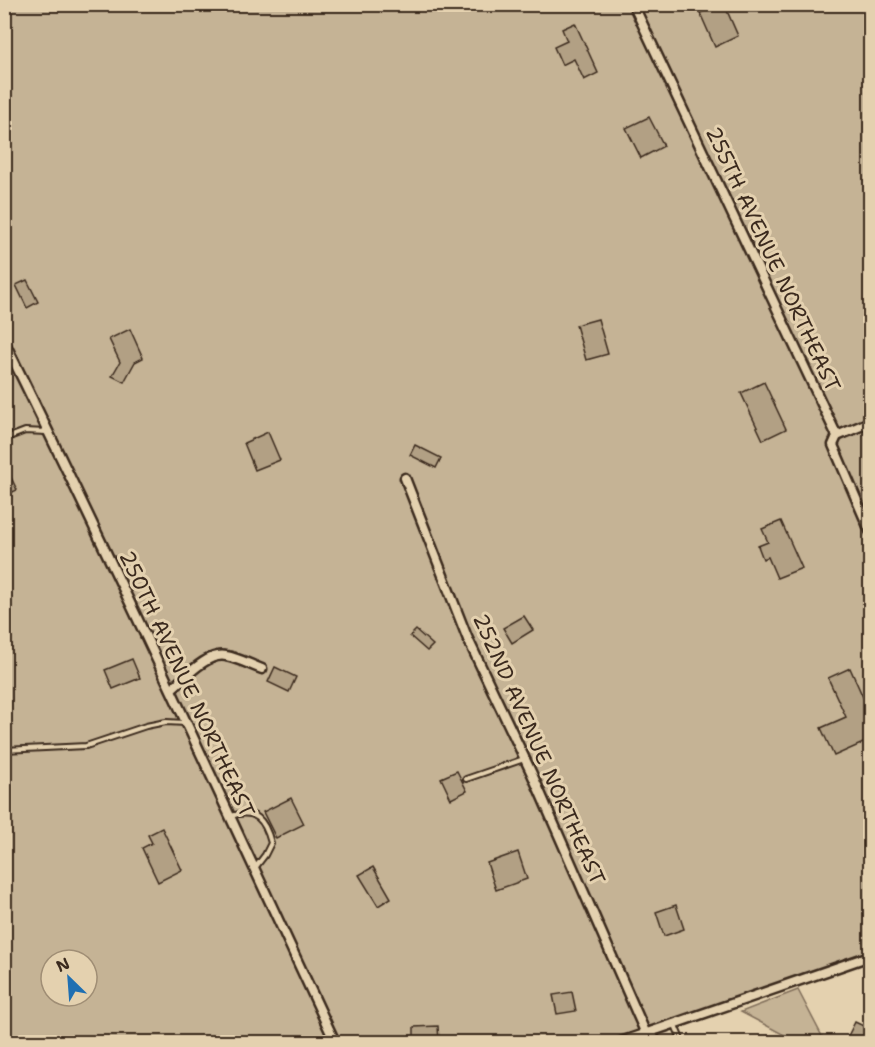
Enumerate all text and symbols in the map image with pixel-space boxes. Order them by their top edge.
street label: 255TH AVENUE NORTHEAST [699,122,847,396]
street label: 250TH AVENUE NORTHEAST [113,546,261,822]
street label: 252ND AVENUE NORTHEAST [466,609,612,889]
north arrow [39,948,99,1008]
text: N [53,953,73,977]

